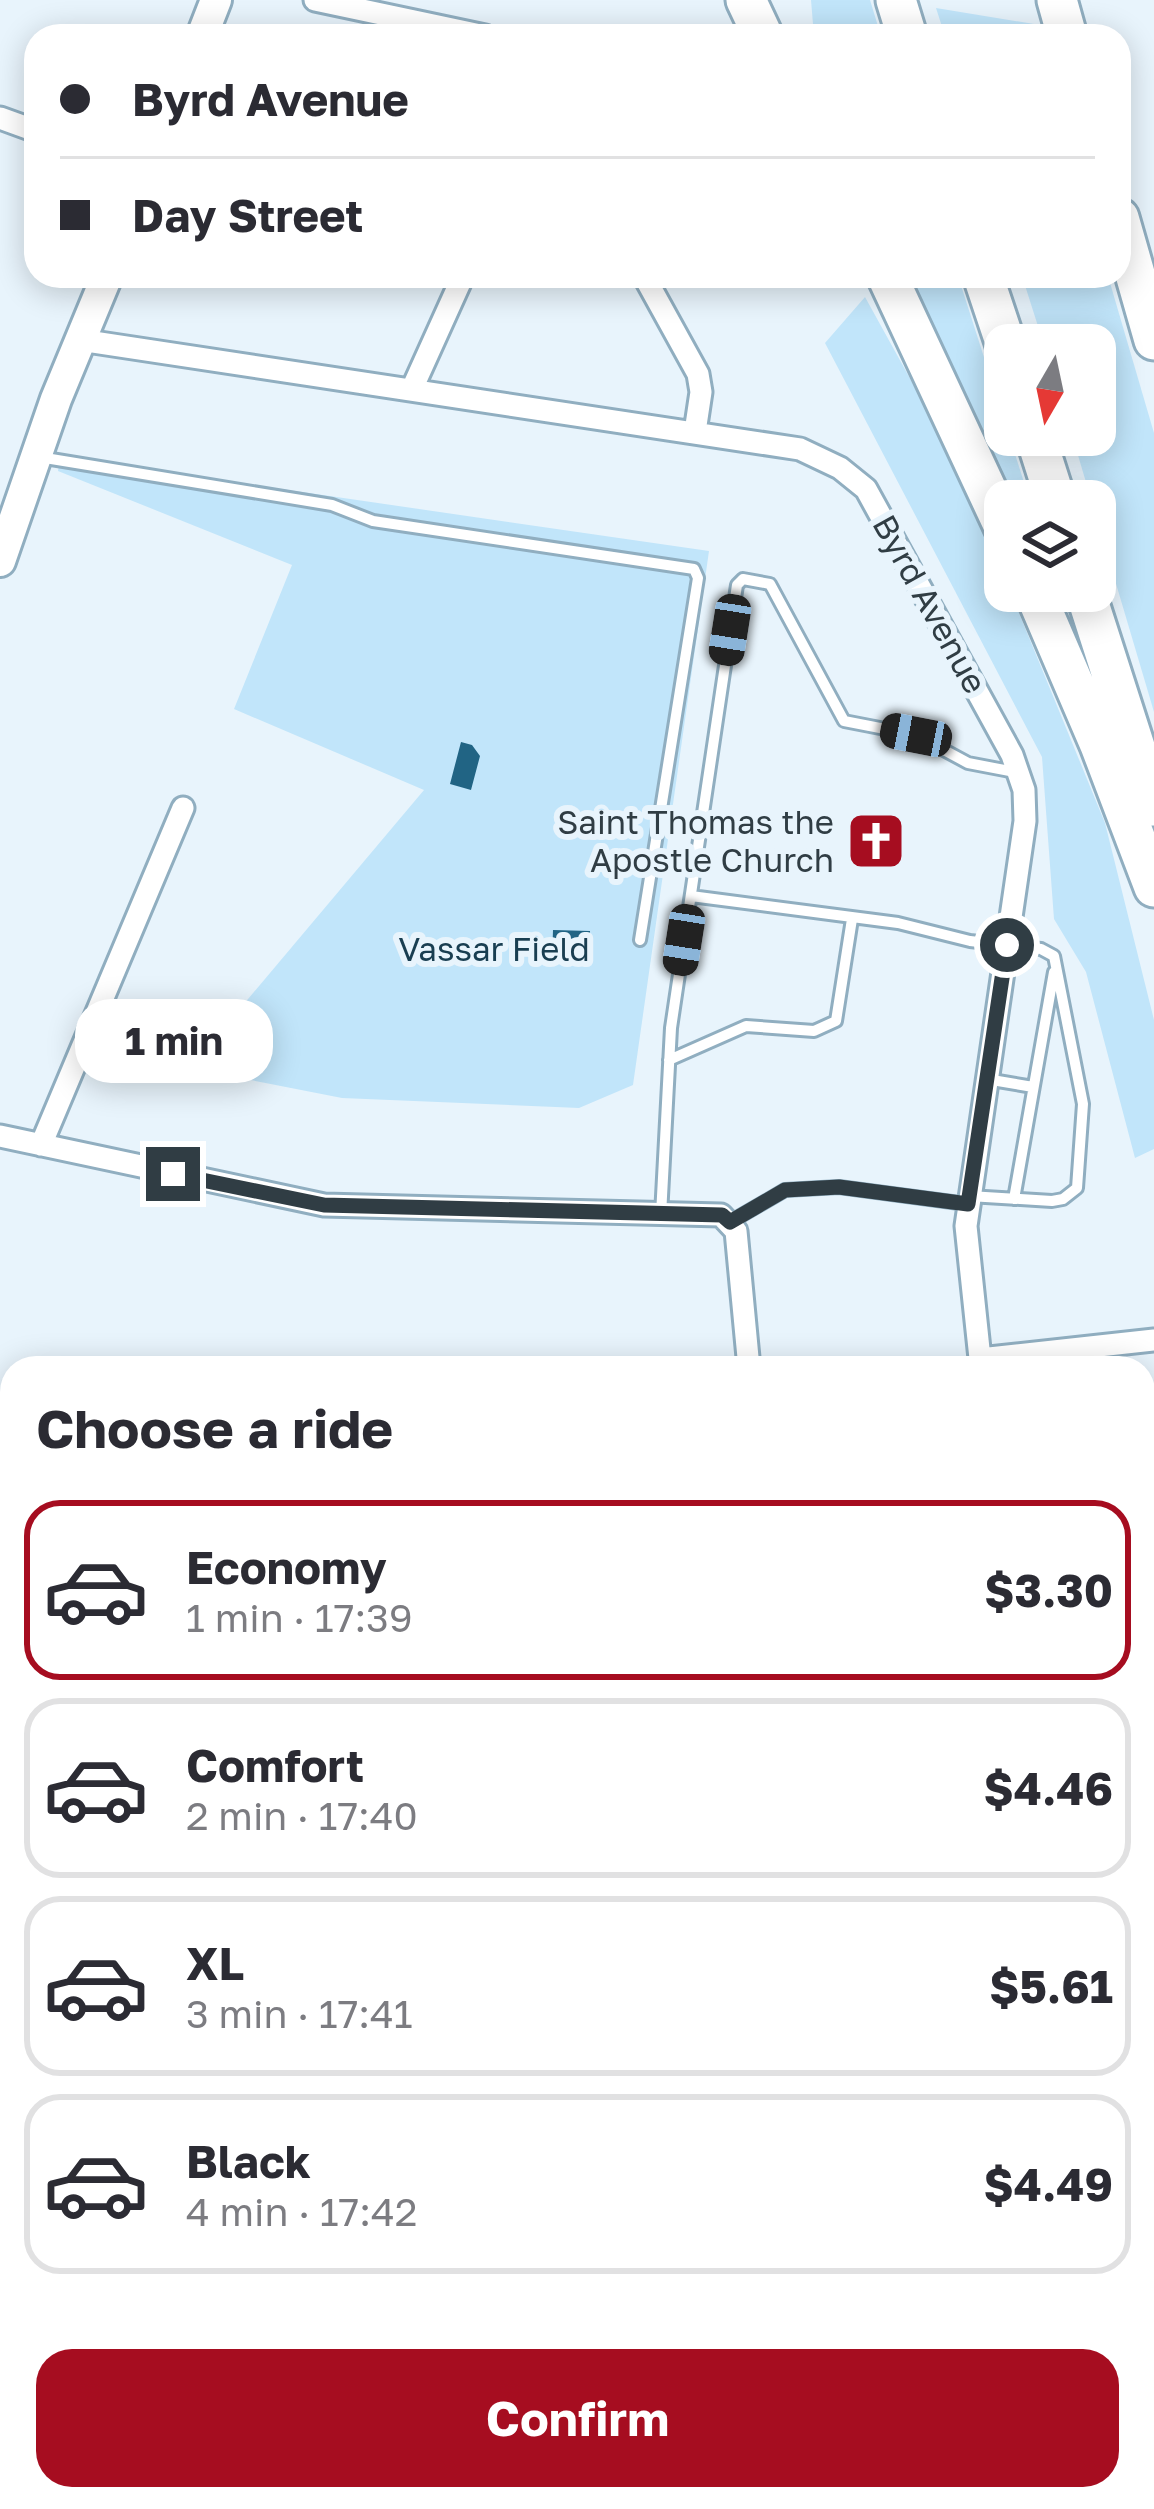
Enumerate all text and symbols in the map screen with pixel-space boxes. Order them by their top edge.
text: Byrd Avenue [132,72,409,126]
text: Day Street [132,188,363,242]
north arrow [984,324,1116,456]
map controls [984,324,1116,612]
button: layers [984,480,1116,612]
street label: Byrd Avenue [865,508,995,700]
car [707,592,753,668]
car [877,710,955,760]
place label: Saint Thomas the Apostle Church [557,802,834,879]
church icon: Saint Thomas the Apostle Church [845,810,907,872]
car [661,902,707,978]
route start [980,918,1034,972]
park label: Vassar Field [398,929,590,968]
callout: 1 min [74,1000,272,1084]
text: 1 min [125,1017,223,1064]
route end [146,1147,200,1201]
text: Choose a ride [36,1395,393,1460]
icon: car [42,1536,150,1644]
text: Economy [186,1540,387,1594]
text: $3.30 [984,1563,1113,1617]
text: 1 min · 17:39 [186,1594,413,1641]
icon: car [42,1734,150,1842]
text: Comfort [186,1738,364,1792]
text: $4.46 [984,1761,1113,1815]
text: 2 min · 17:40 [186,1792,418,1839]
icon: car [42,1932,150,2040]
text: XL [186,1936,244,1990]
text: $5.61 [989,1959,1113,2013]
text: 3 min · 17:41 [186,1990,413,2037]
icon: car [42,2130,150,2238]
text: Black [186,2134,311,2188]
text: $4.49 [984,2157,1113,2211]
text: 4 min · 17:42 [186,2188,417,2235]
button: Confirm [36,2349,1119,2487]

